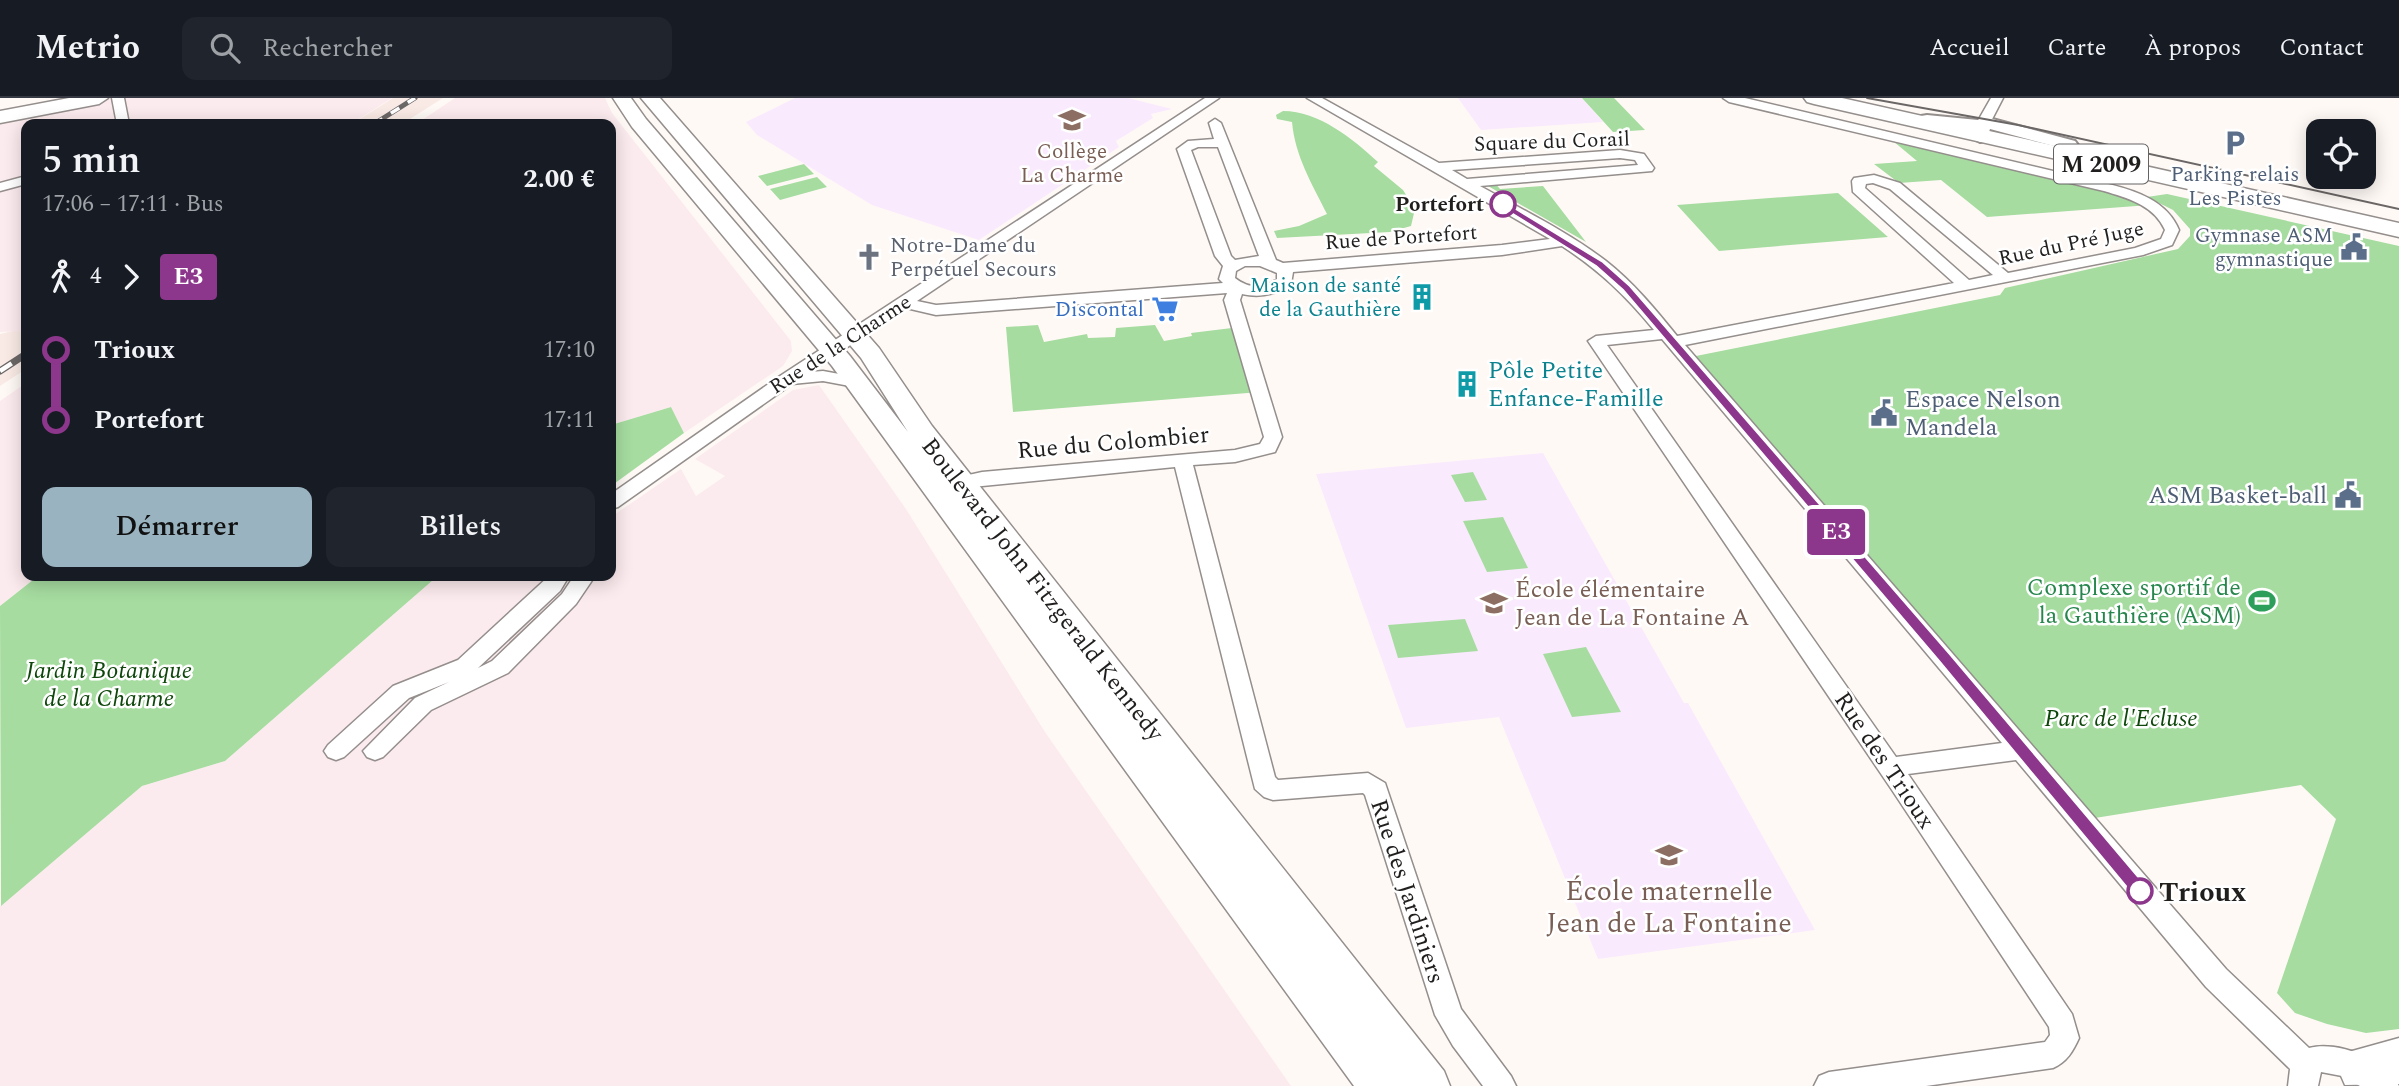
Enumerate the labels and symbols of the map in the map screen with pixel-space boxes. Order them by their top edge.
school or university icon: Collège La Charme [1057,105,1087,135]
street label: Square du Corail [1474,123,1631,161]
parking icon: Parking relais Les Pistes [2220,128,2250,158]
place label: Collège La Charme [1021,136,1123,192]
road number: M 2009 [2054,144,2148,184]
place label: Parking relais Les Pistes [2171,159,2299,215]
place label: Portefort [1395,189,1484,221]
marker: Portefort [1490,191,1516,217]
street label: Rue du Pré Juge [1996,213,2147,275]
street label: Rue de Portefort [1324,217,1478,259]
place label: Gymnase ASM gymnastique [2195,220,2333,276]
place label: Notre-Dame du Perpétuel Secours [890,230,1057,286]
public building icon: Gymnase ASM gymnastique [2339,232,2369,262]
church icon: Notre-Dame du Perpétuel Secours [854,242,884,272]
place label: Maison de santé de la Gauthière [1250,270,1401,326]
building icon: Maison de santé de la Gauthière [1407,282,1437,312]
street label: Rue de la Charme [763,287,918,403]
place label: Discontal [1055,294,1144,326]
supermarket icon: Discontal [1150,294,1180,324]
place label: Pôle Petite Enfance-Famille [1488,353,1664,417]
building icon: Pôle Petite Enfance-Famille [1452,369,1482,399]
place label: Espace Nelson Mandela [1905,382,2061,446]
public building icon: Espace Nelson Mandela [1869,398,1899,428]
street label: Rue du Colombier [1016,417,1211,469]
street label: Boulevard John Fitzgerald Kennedy [912,430,1173,750]
place label: ASM Basket-ball [2149,478,2327,514]
public building icon: ASM Basket-ball [2333,480,2363,510]
line badge: E3 [1804,509,1868,555]
place label: Complexe sportif de la Gauthière (ASM) [2027,570,2241,634]
place label: École élémentaire Jean de La Fontaine A [1515,572,1750,636]
sports icon: Complexe sportif de la Gauthière (ASM) [2247,586,2277,616]
school or university icon: École élémentaire Jean de La Fontaine A [1479,588,1509,618]
park label: Jardin Botanique de la Charme [24,653,192,717]
street label: Rue des Trioux [1825,685,1944,837]
park label: Parc de l'Ecluse [2044,701,2198,737]
street label: Rue des Jardiniers [1360,794,1454,988]
school or university icon: École maternelle Jean de La Fontaine [1654,840,1684,870]
place label: École maternelle Jean de La Fontaine [1546,870,1792,945]
place label: Trioux [2159,871,2246,914]
marker: Trioux [2127,878,2153,904]

